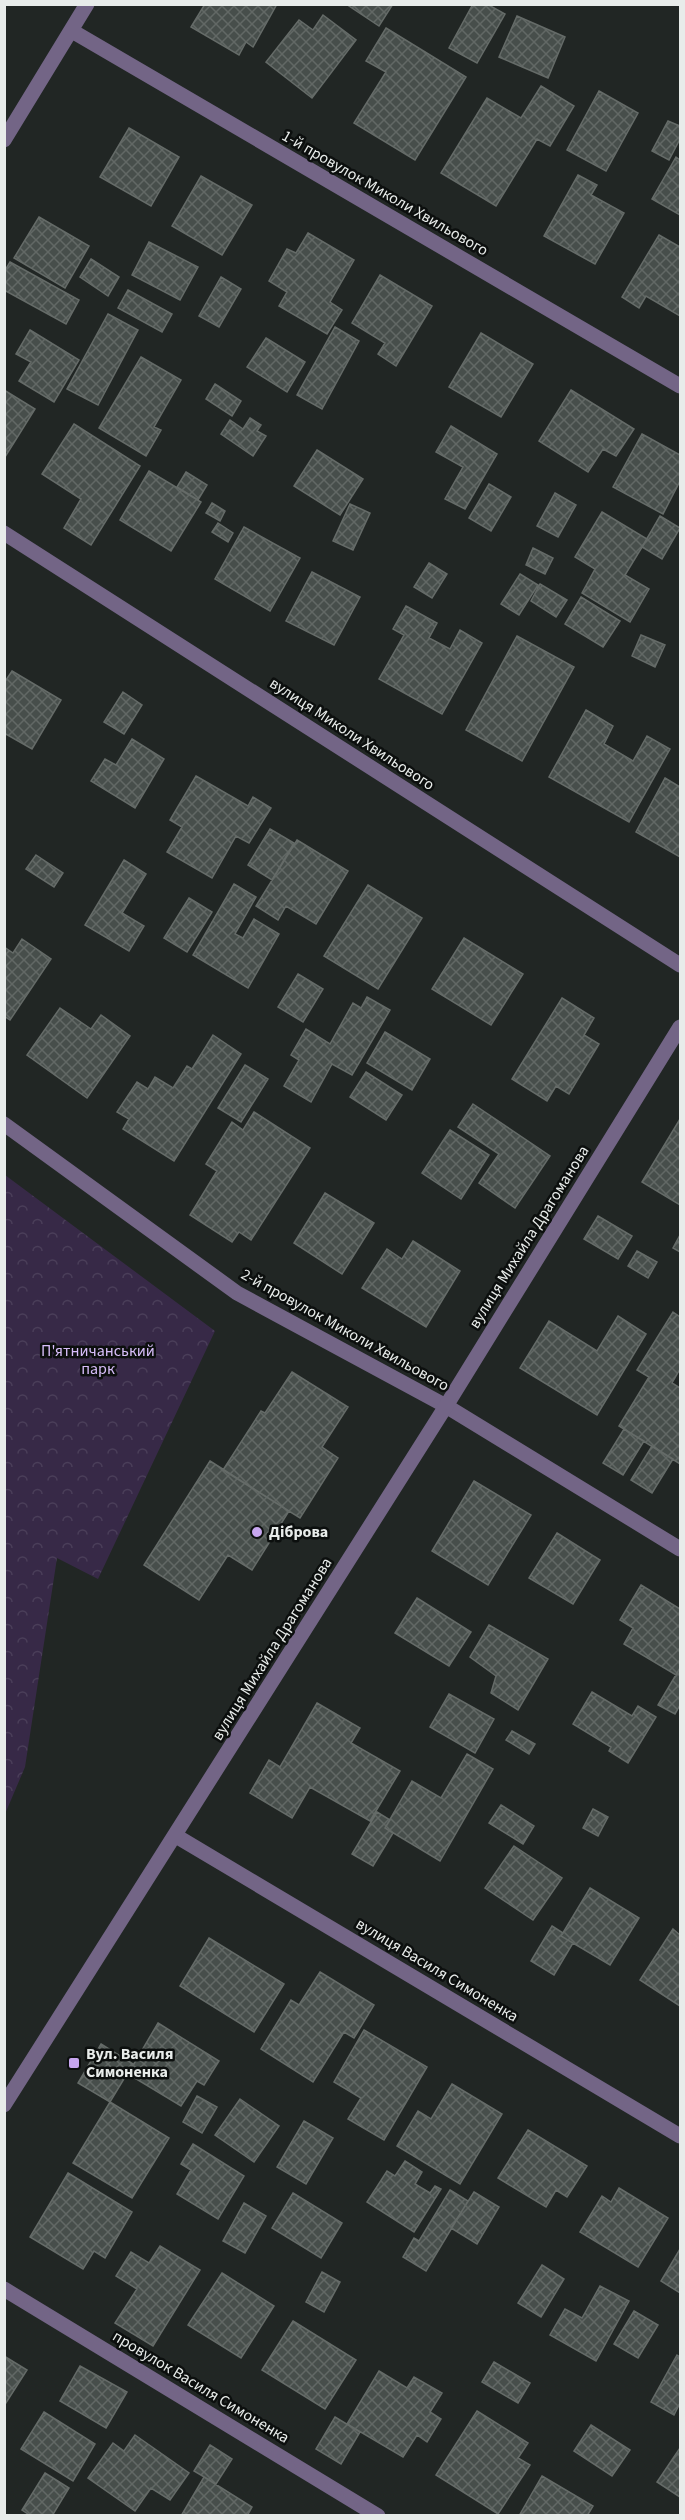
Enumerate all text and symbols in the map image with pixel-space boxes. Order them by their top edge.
street label: 1-й провулок Миколи Хвильового [278,125,492,261]
street label: вулиця Миколи Хвильового [265,672,439,796]
street label: вулиця Михайла Драгоманова [464,1141,594,1333]
street label: 2-й провулок Миколи Хвильового [237,1263,453,1397]
park label: П'ятничанський парк [41,1340,155,1380]
place label: Діброва [269,1521,328,1543]
marker: Діброва [250,1525,264,1539]
street label: вулиця Михайла Драгоманова [207,1553,337,1745]
street label: вулиця Василя Симоненка [352,1913,522,2027]
place label: Вул. Василя Симоненка [86,2043,173,2083]
marker: Вул. Василя Симоненка [67,2056,81,2070]
street label: провулок Василя Симоненка [109,2325,293,2449]

